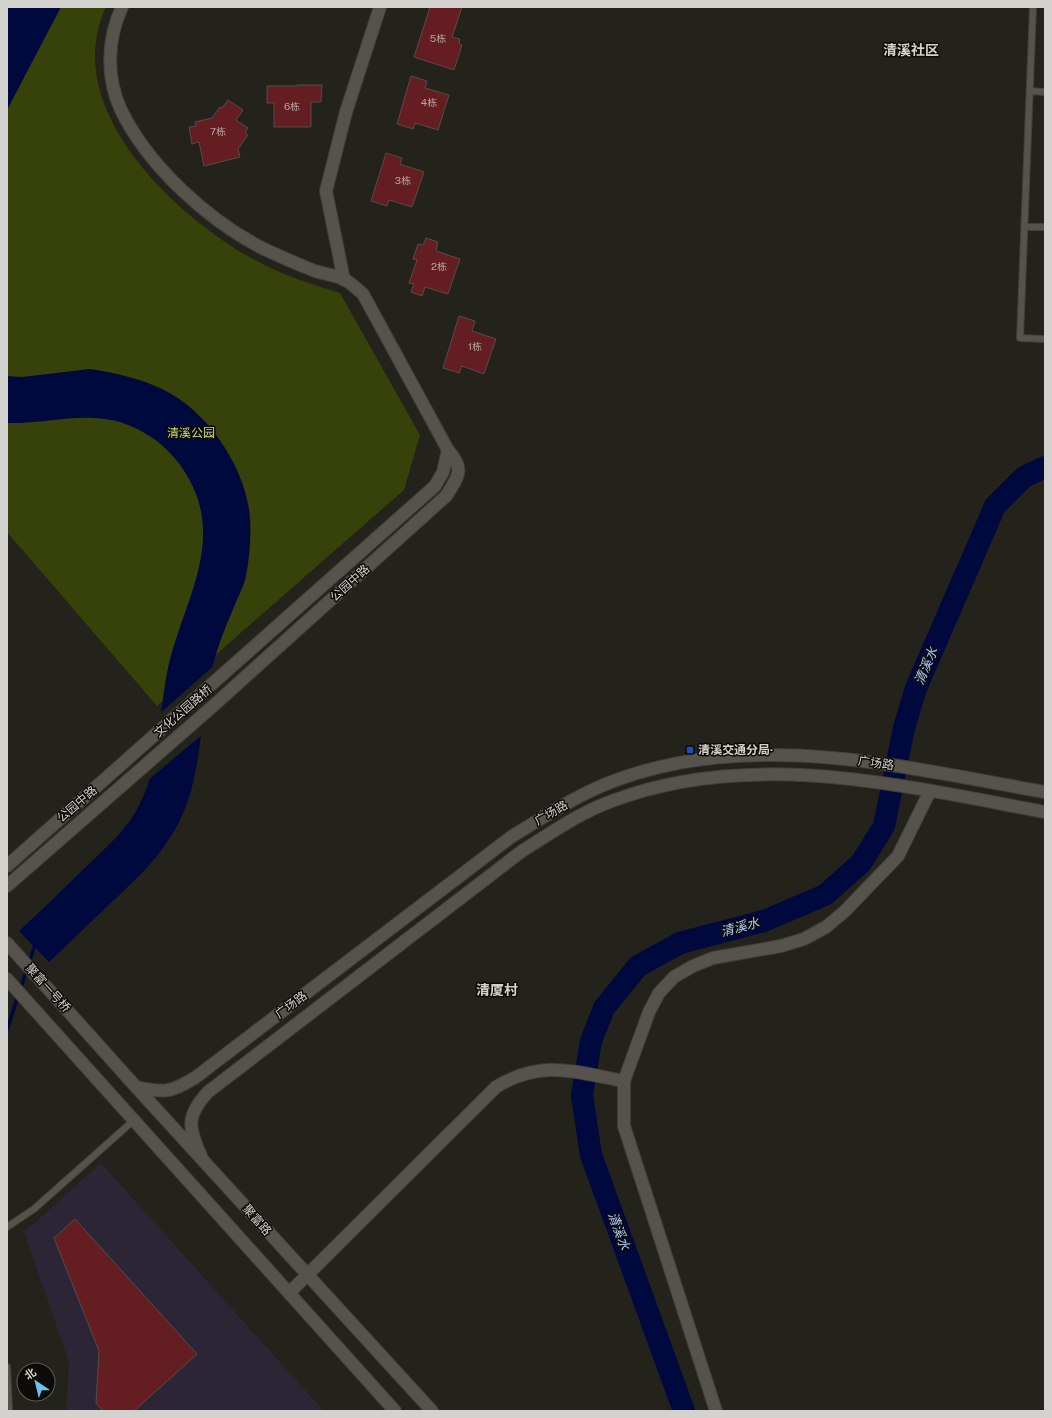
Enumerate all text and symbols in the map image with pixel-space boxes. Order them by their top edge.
house number: 5栋 [430,32,446,44]
district label: 清溪社区 [883,42,939,58]
house number: 4栋 [421,96,437,108]
house number: 6栋 [284,100,300,112]
house number: 7栋 [210,125,226,137]
house number: 3栋 [395,174,411,186]
house number: 2栋 [431,260,447,272]
house number: 1栋 [468,340,482,352]
park label: 清溪公园 [167,426,215,440]
street label: 公园中路 [327,562,373,604]
water label: 清溪水 [911,644,941,687]
street label: 文化公园路桥 [151,682,215,740]
place label: 清溪交通分局· [698,743,773,757]
marker: 清溪交通分局· [685,745,695,755]
street label: 广场路 [857,754,895,772]
street label: 公园中路 [54,783,100,825]
street label: 广场路 [532,798,570,828]
water label: 清溪水 [719,914,762,939]
street label: 聚富一号桥 [23,961,73,1015]
district label: 清厦村 [476,982,518,998]
street label: 广场路 [272,989,310,1021]
street label: 聚富路 [240,1202,274,1238]
water label: 清溪水 [605,1210,633,1253]
north arrow [16,1362,56,1402]
text: 北 [22,1366,38,1382]

